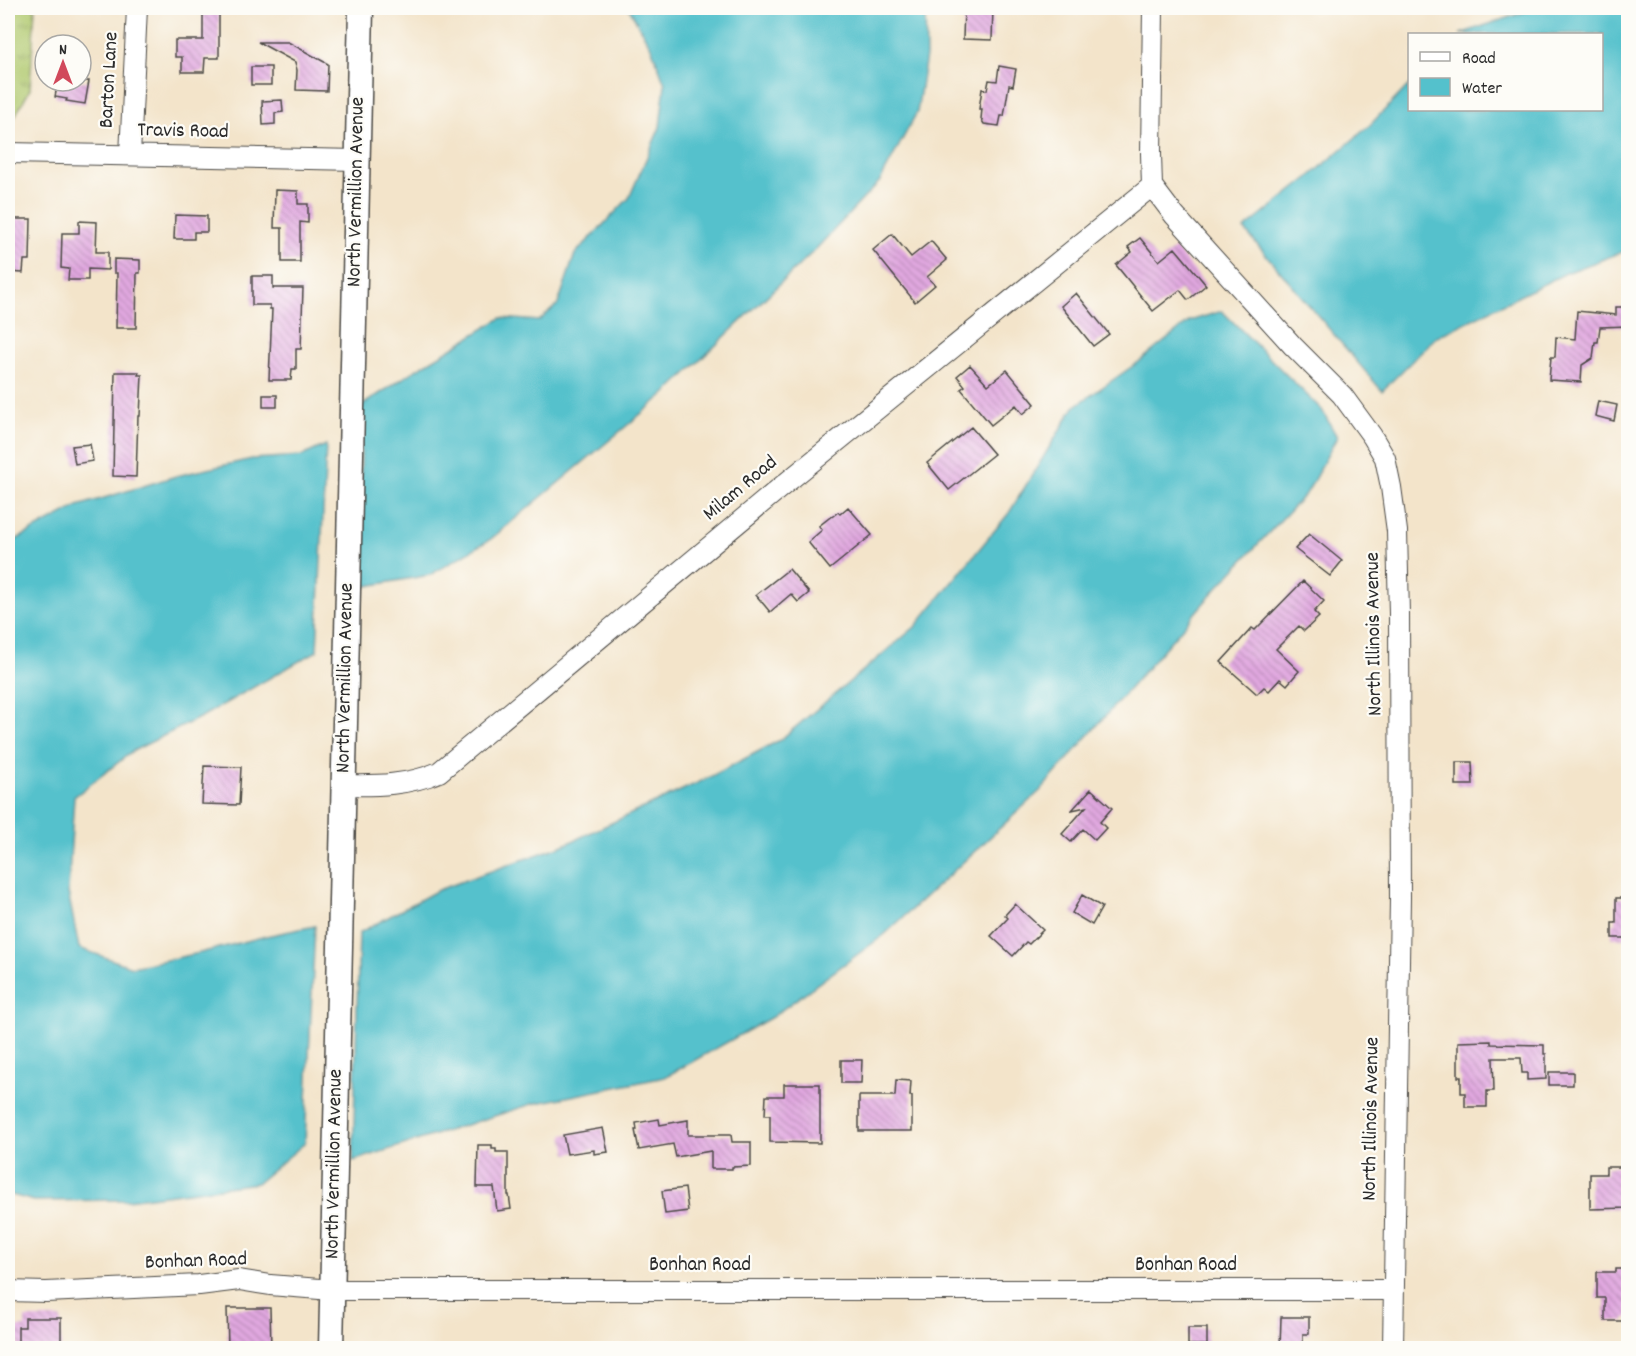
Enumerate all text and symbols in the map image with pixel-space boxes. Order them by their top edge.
street label: Barton Lane [92,31,128,129]
north arrow [33,33,93,93]
legend [1408,33,1603,111]
text: N [59,39,67,62]
text: Road [1462,47,1496,72]
text: Water [1462,77,1502,102]
street label: North Vermillion Avenue [340,97,374,287]
street label: Travis Road [137,116,229,148]
street label: Milam Road [697,449,785,529]
street label: North Illinois Avenue [1359,552,1391,716]
street label: North Vermillion Avenue [329,583,363,773]
street label: North Illinois Avenue [1356,1037,1388,1201]
street label: North Vermillion Avenue [318,1069,352,1259]
street label: Bonhan Road [144,1245,248,1279]
street label: Bonhan Road [649,1251,751,1281]
street label: Bonhan Road [1135,1251,1237,1281]

